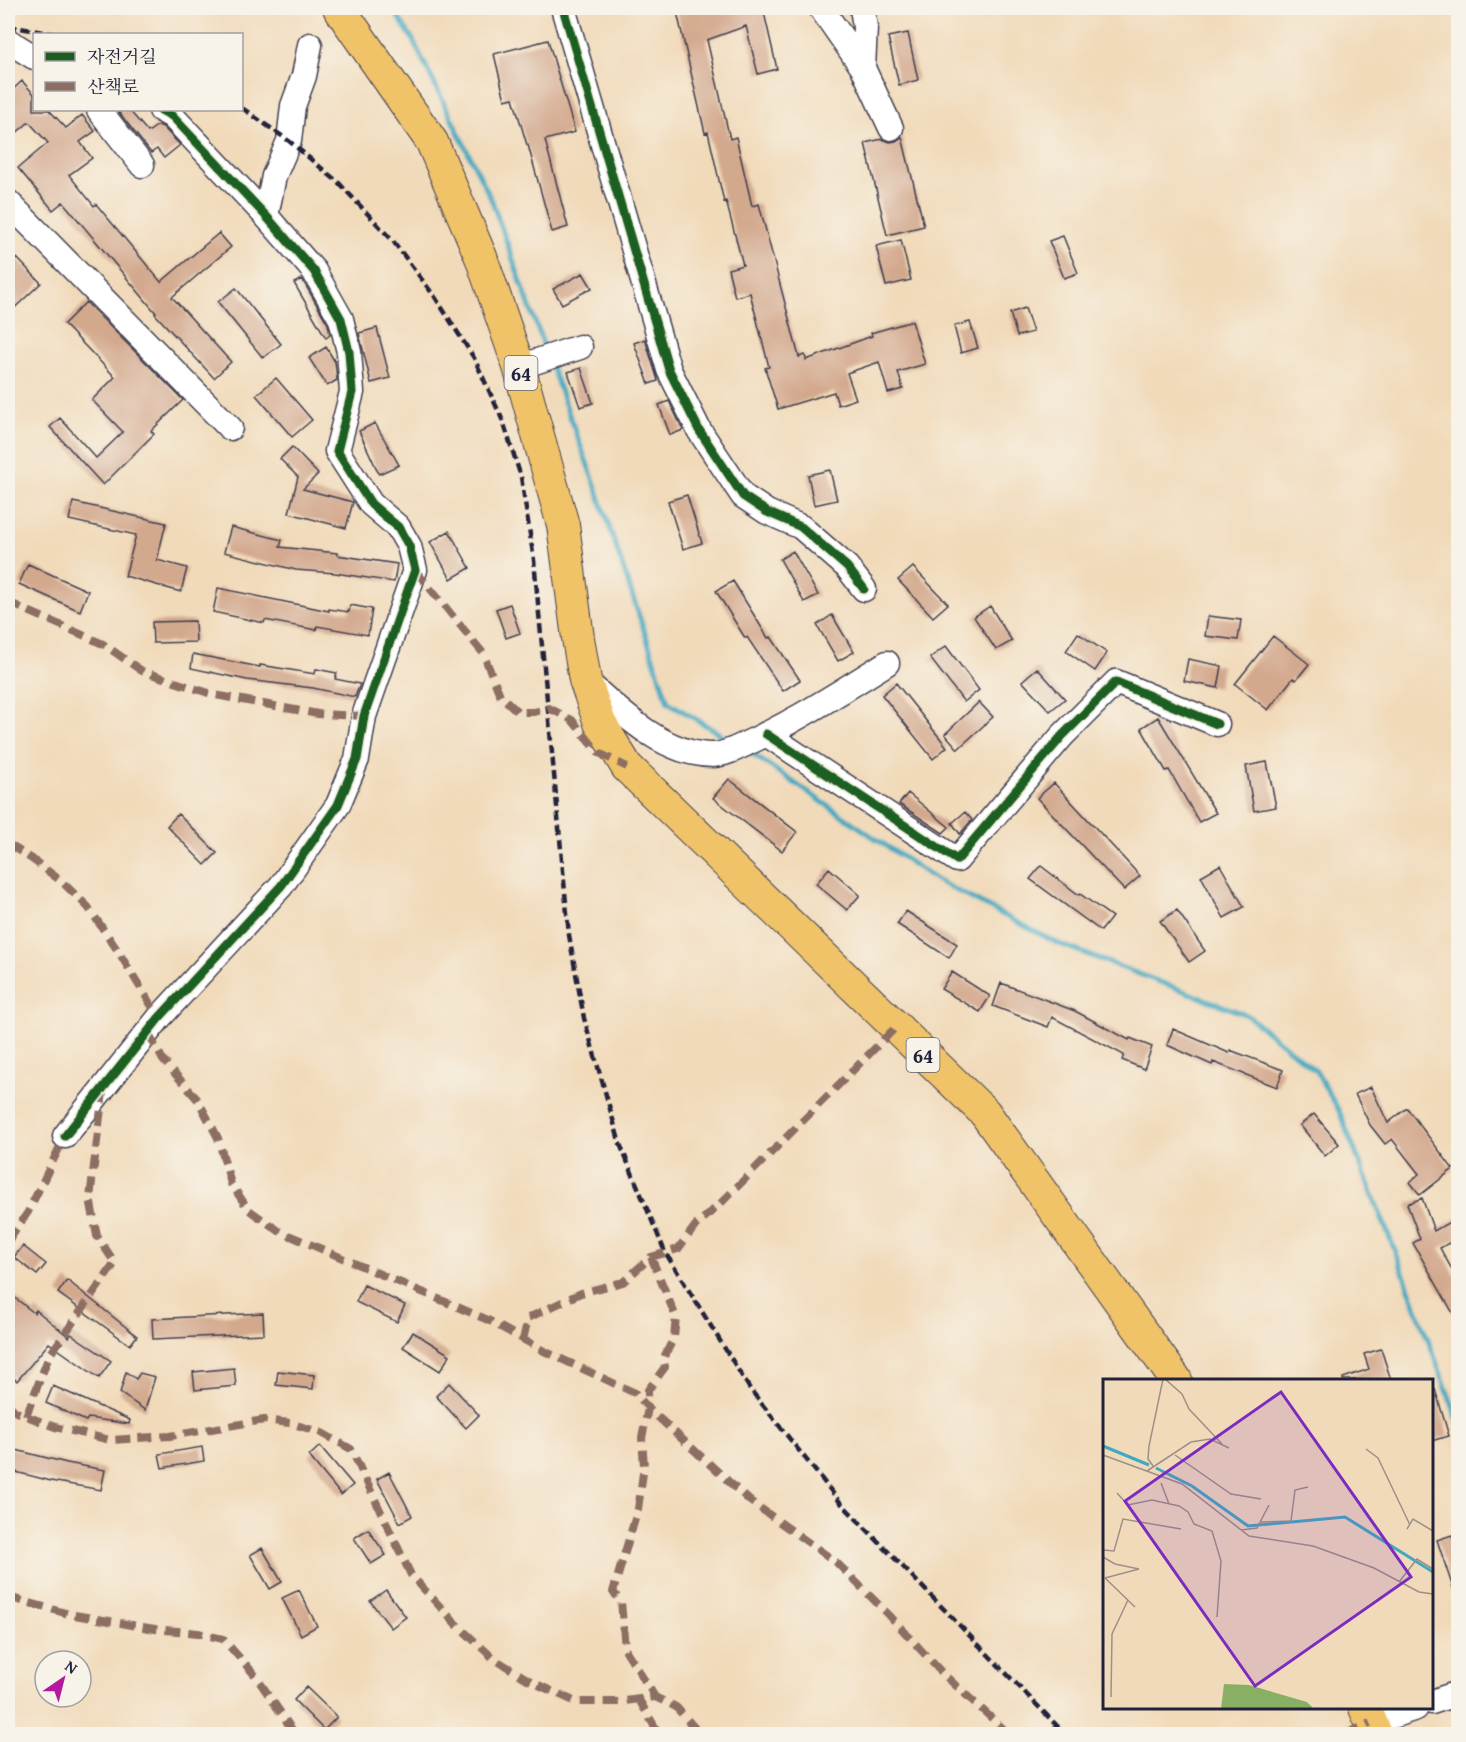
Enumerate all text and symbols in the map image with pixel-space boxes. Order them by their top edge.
legend [33,33,243,111]
text: 자전거길 [87,43,157,70]
text: 산책로 [87,73,139,100]
road number: 64 [504,356,538,390]
road number: 64 [906,1038,940,1072]
inset map [1103,1379,1433,1709]
north arrow [33,1649,93,1709]
text: N [60,1654,83,1680]

